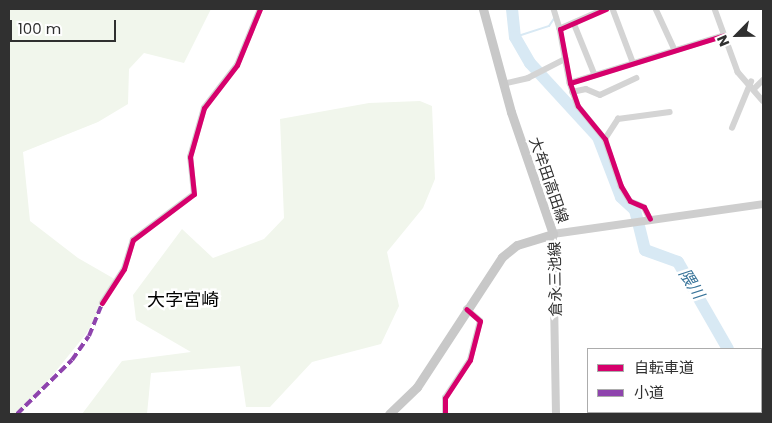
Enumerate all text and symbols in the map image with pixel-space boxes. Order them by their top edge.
scale bar [12,10,119,42]
north arrow [712,10,762,60]
text: 100 m [18,18,61,39]
text: N [712,32,734,50]
street label: 大牟田高田線 [526,135,572,225]
street label: 倉永三池線 [545,241,565,317]
water label: 隈川 [674,265,708,303]
district label: 大字宮崎 [147,289,219,311]
legend [587,348,762,413]
text: 自転車道 [634,357,694,378]
text: 小道 [634,382,664,403]

